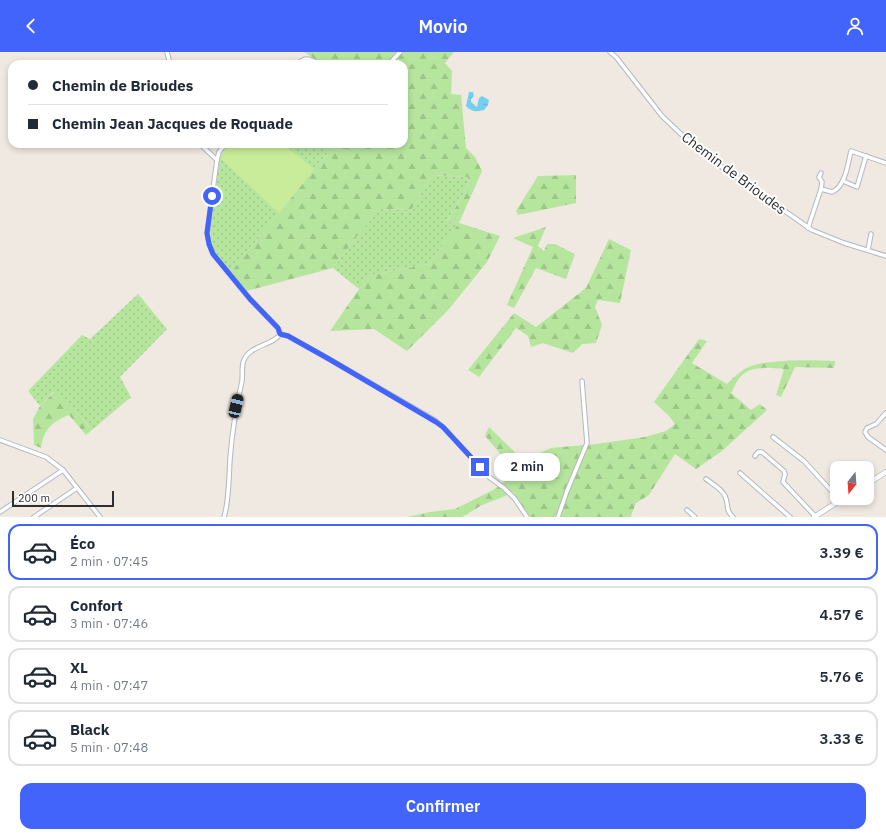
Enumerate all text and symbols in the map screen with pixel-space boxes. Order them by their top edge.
icon: back [20,15,42,37]
text: Movio [418,15,468,38]
icon: person [844,15,866,37]
text: Chemin de Brioudes [52,76,193,95]
text: Chemin Jean Jacques de Roquade [52,114,293,133]
street label: Chemin de Brioudes [678,128,790,218]
route start [203,187,221,205]
car [227,393,245,419]
callout: 2 min [494,453,560,481]
route end [471,458,489,476]
text: 2 min [510,458,544,475]
north arrow [830,461,874,505]
map controls [830,461,874,505]
scale bar [12,489,114,508]
text: 200 m [18,491,50,505]
icon: car [22,534,58,570]
text: Éco [70,534,95,553]
text: 3.39 € [820,543,864,562]
text: 2 min · 07:45 [70,553,148,570]
icon: car [22,596,58,632]
text: Confort [70,596,123,615]
text: 4.57 € [820,605,864,624]
text: 3 min · 07:46 [70,615,148,632]
icon: car [22,658,58,694]
text: XL [70,658,88,677]
text: 5.76 € [820,667,864,686]
text: 4 min · 07:47 [70,677,148,694]
icon: car [22,720,58,756]
text: Black [70,720,110,739]
text: 3.33 € [820,729,864,748]
text: 5 min · 07:48 [70,739,148,756]
button: Confirmer [20,783,866,829]

